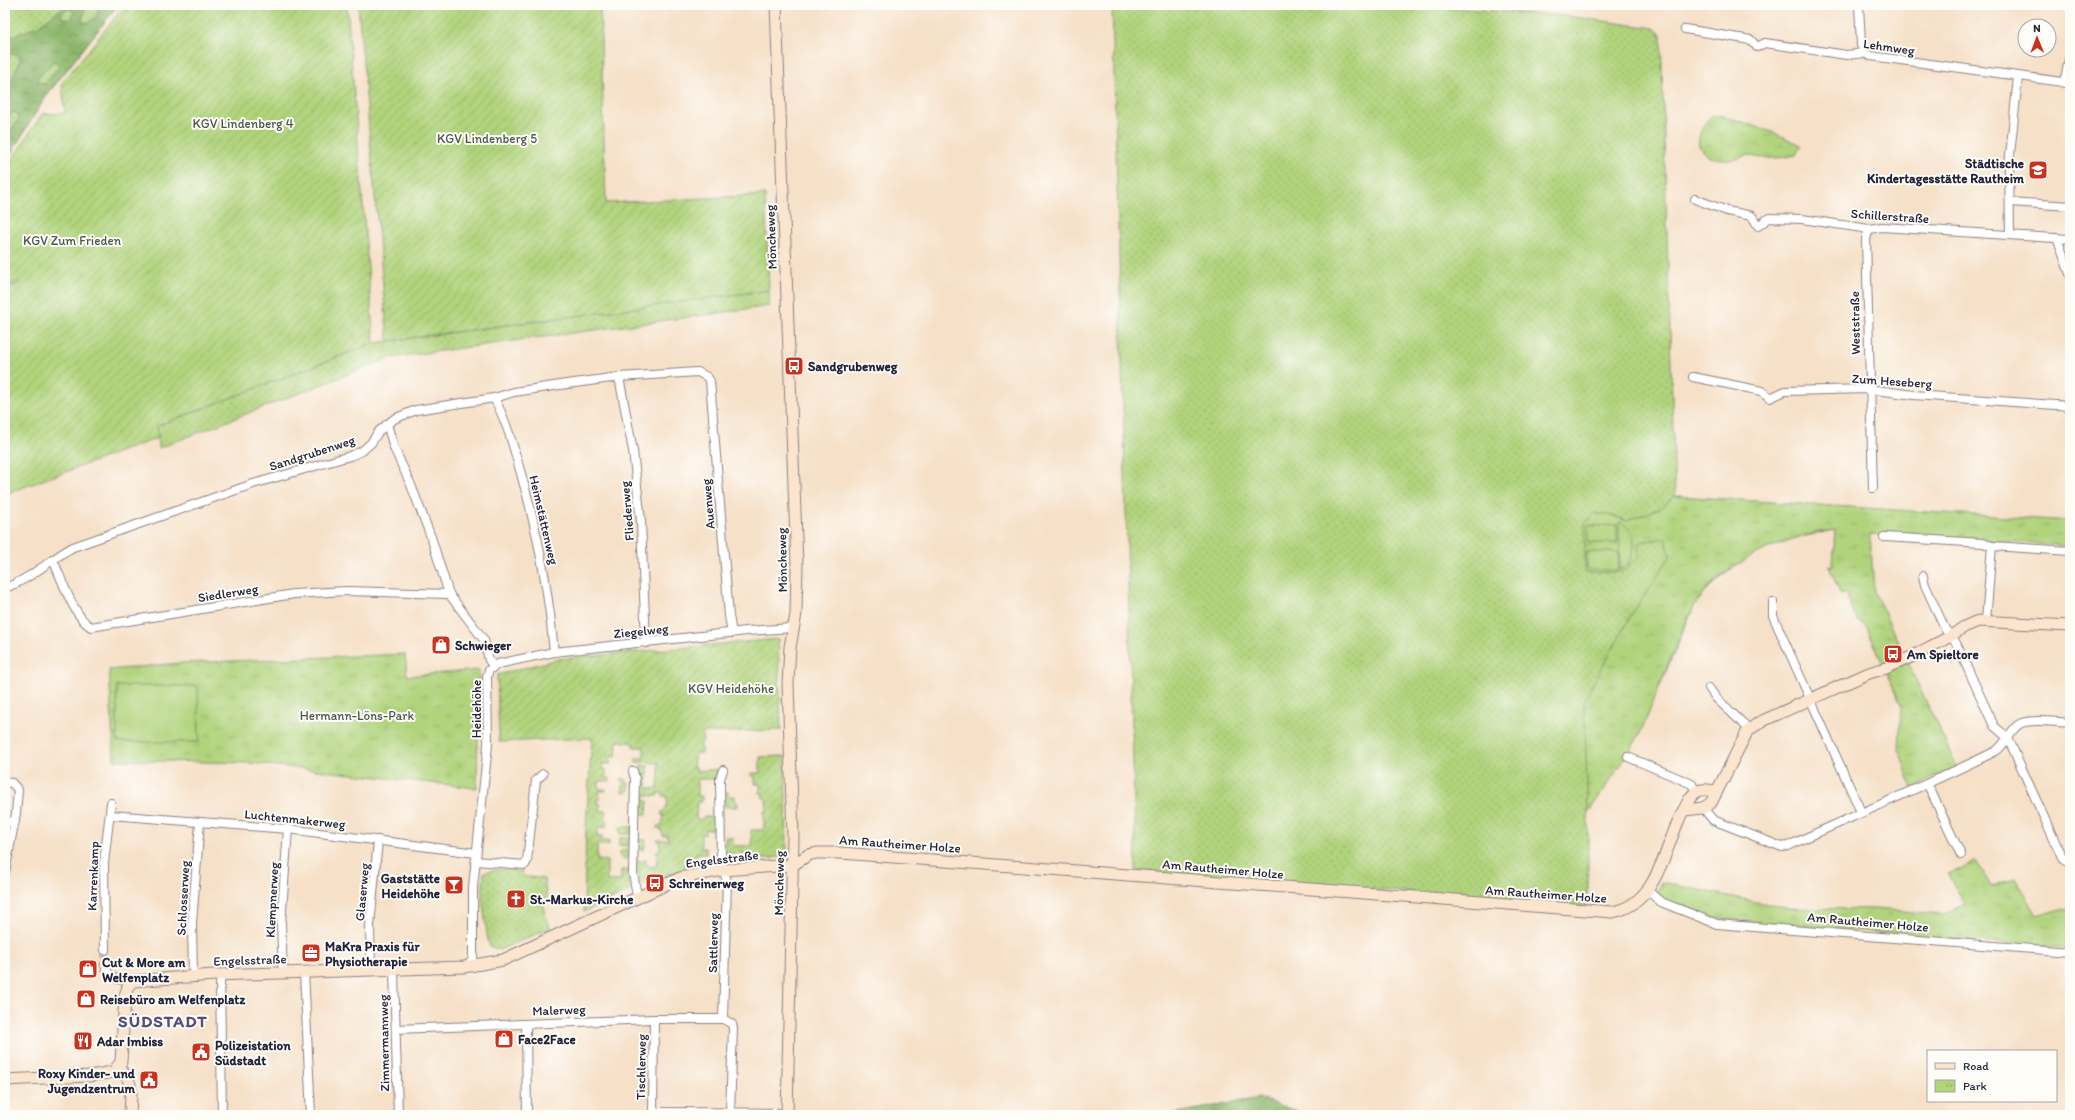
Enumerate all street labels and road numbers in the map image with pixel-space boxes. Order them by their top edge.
street label: Lehmweg [1862,36,1916,58]
street label: Möncheweg [762,204,780,270]
street label: Schillerstraße [1850,206,1930,226]
street label: Weststraße [1847,291,1863,355]
street label: Zum Heseberg [1851,371,1933,391]
street label: Sandgrubenweg [267,432,357,474]
street label: Heimstättenweg [526,474,562,567]
street label: Auenweg [698,478,718,530]
street label: Fliederweg [617,480,637,541]
street label: Möncheweg [774,527,790,593]
street label: Siedlerweg [197,581,260,605]
street label: Ziegelweg [613,621,670,641]
street label: Heidehöhe [469,680,484,738]
street label: Luchtenmakerweg [244,806,347,832]
street label: Am Rautheimer Holze [839,832,961,856]
street label: Karrenkamp [84,841,102,911]
street label: Engelsstraße [685,847,759,871]
street label: Möncheweg [771,850,787,916]
street label: Am Rautheimer Holze [1162,856,1284,882]
street label: Schlosserweg [174,860,192,936]
street label: Klempnerweg [263,861,281,938]
street label: Glaserweg [352,862,372,922]
street label: Am Rautheimer Holze [1485,882,1607,906]
street label: Am Rautheimer Holze [1807,909,1929,935]
street label: Sattlerweg [705,913,721,973]
street label: Engelsstraße [213,951,287,969]
street label: Zimmermannweg [376,994,392,1092]
street label: Malerweg [532,1002,586,1018]
street label: Tischlerweg [633,1034,649,1100]

